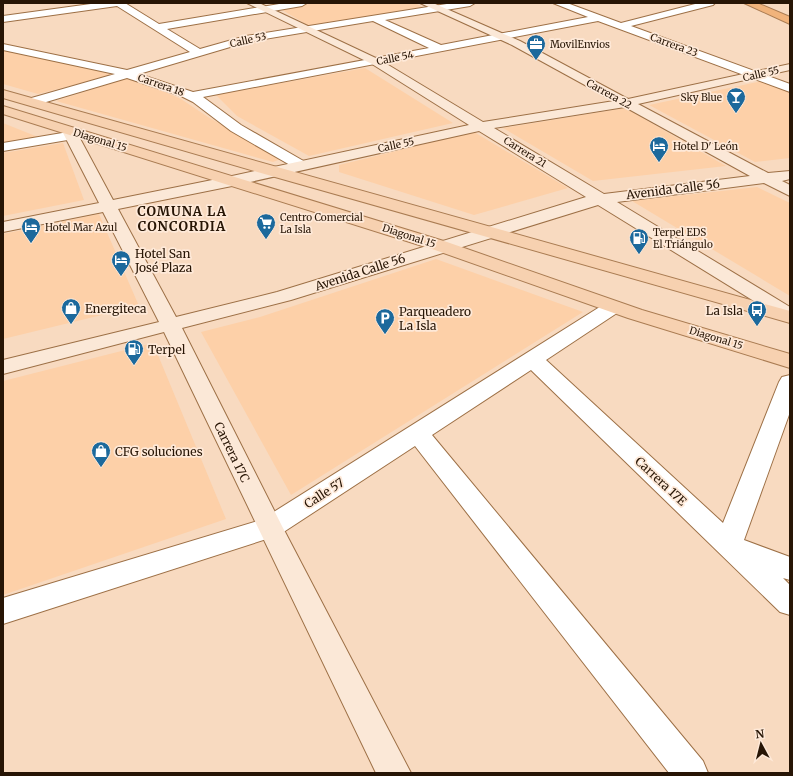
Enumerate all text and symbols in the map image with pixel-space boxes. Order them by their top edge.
street label: Calle 53 [229,29,268,50]
street label: Carrera 23 [649,30,700,60]
office icon: MovilEnvios [525,33,547,61]
place label: MovilEnvios [550,38,610,51]
street label: Calle 54 [375,48,415,68]
street label: Calle 55 [742,63,781,84]
street label: Carrera 18 [136,71,186,99]
street label: Carrera 22 [584,76,634,112]
bar icon: Sky Blue [725,86,747,114]
place label: Sky Blue [681,91,722,104]
street label: Diagonal 15 [72,126,129,154]
street label: Carrera 21 [501,134,549,171]
street label: Calle 55 [377,135,416,155]
hotel icon: Hotel D' León [648,135,670,163]
place label: Hotel D' León [673,140,738,153]
street label: Avenida Calle 56 [624,176,721,202]
district label: COMUNA LA CONCORDIA [137,203,227,235]
place label: Centro Comercial La Isla [280,211,363,236]
supermarket icon: Centro Comercial La Isla [255,212,277,240]
hotel icon: Hotel Mar Azul [20,216,42,244]
place label: Hotel Mar Azul [45,221,117,234]
street label: Diagonal 15 [381,221,438,251]
place label: Terpel EDS El Triángulo [653,226,713,251]
fuel station icon: Terpel EDS El Triángulo [628,227,650,255]
place label: Hotel San José Plaza [134,246,193,275]
hotel icon: Hotel San José Plaza [110,249,132,277]
street label: Avenida Calle 56 [312,250,407,294]
shop icon: Energiteca [60,297,82,325]
bus stop icon: La Isla [746,299,768,327]
place label: Energiteca [85,301,147,316]
place label: La Isla [706,303,744,318]
place label: Parqueadero La Isla [399,304,471,333]
parking icon: Parqueadero La Isla [374,307,396,335]
street label: Diagonal 15 [688,324,745,352]
fuel station icon: Terpel [123,338,145,366]
place label: Terpel [148,342,186,357]
street label: Carrera 17C [211,419,253,485]
shop icon: CFG soluciones [90,440,112,468]
place label: CFG soluciones [115,444,203,459]
street label: Carrera 17E [632,453,690,509]
street label: Calle 57 [301,475,347,511]
north arrow [741,724,781,764]
text: N [755,727,765,742]

